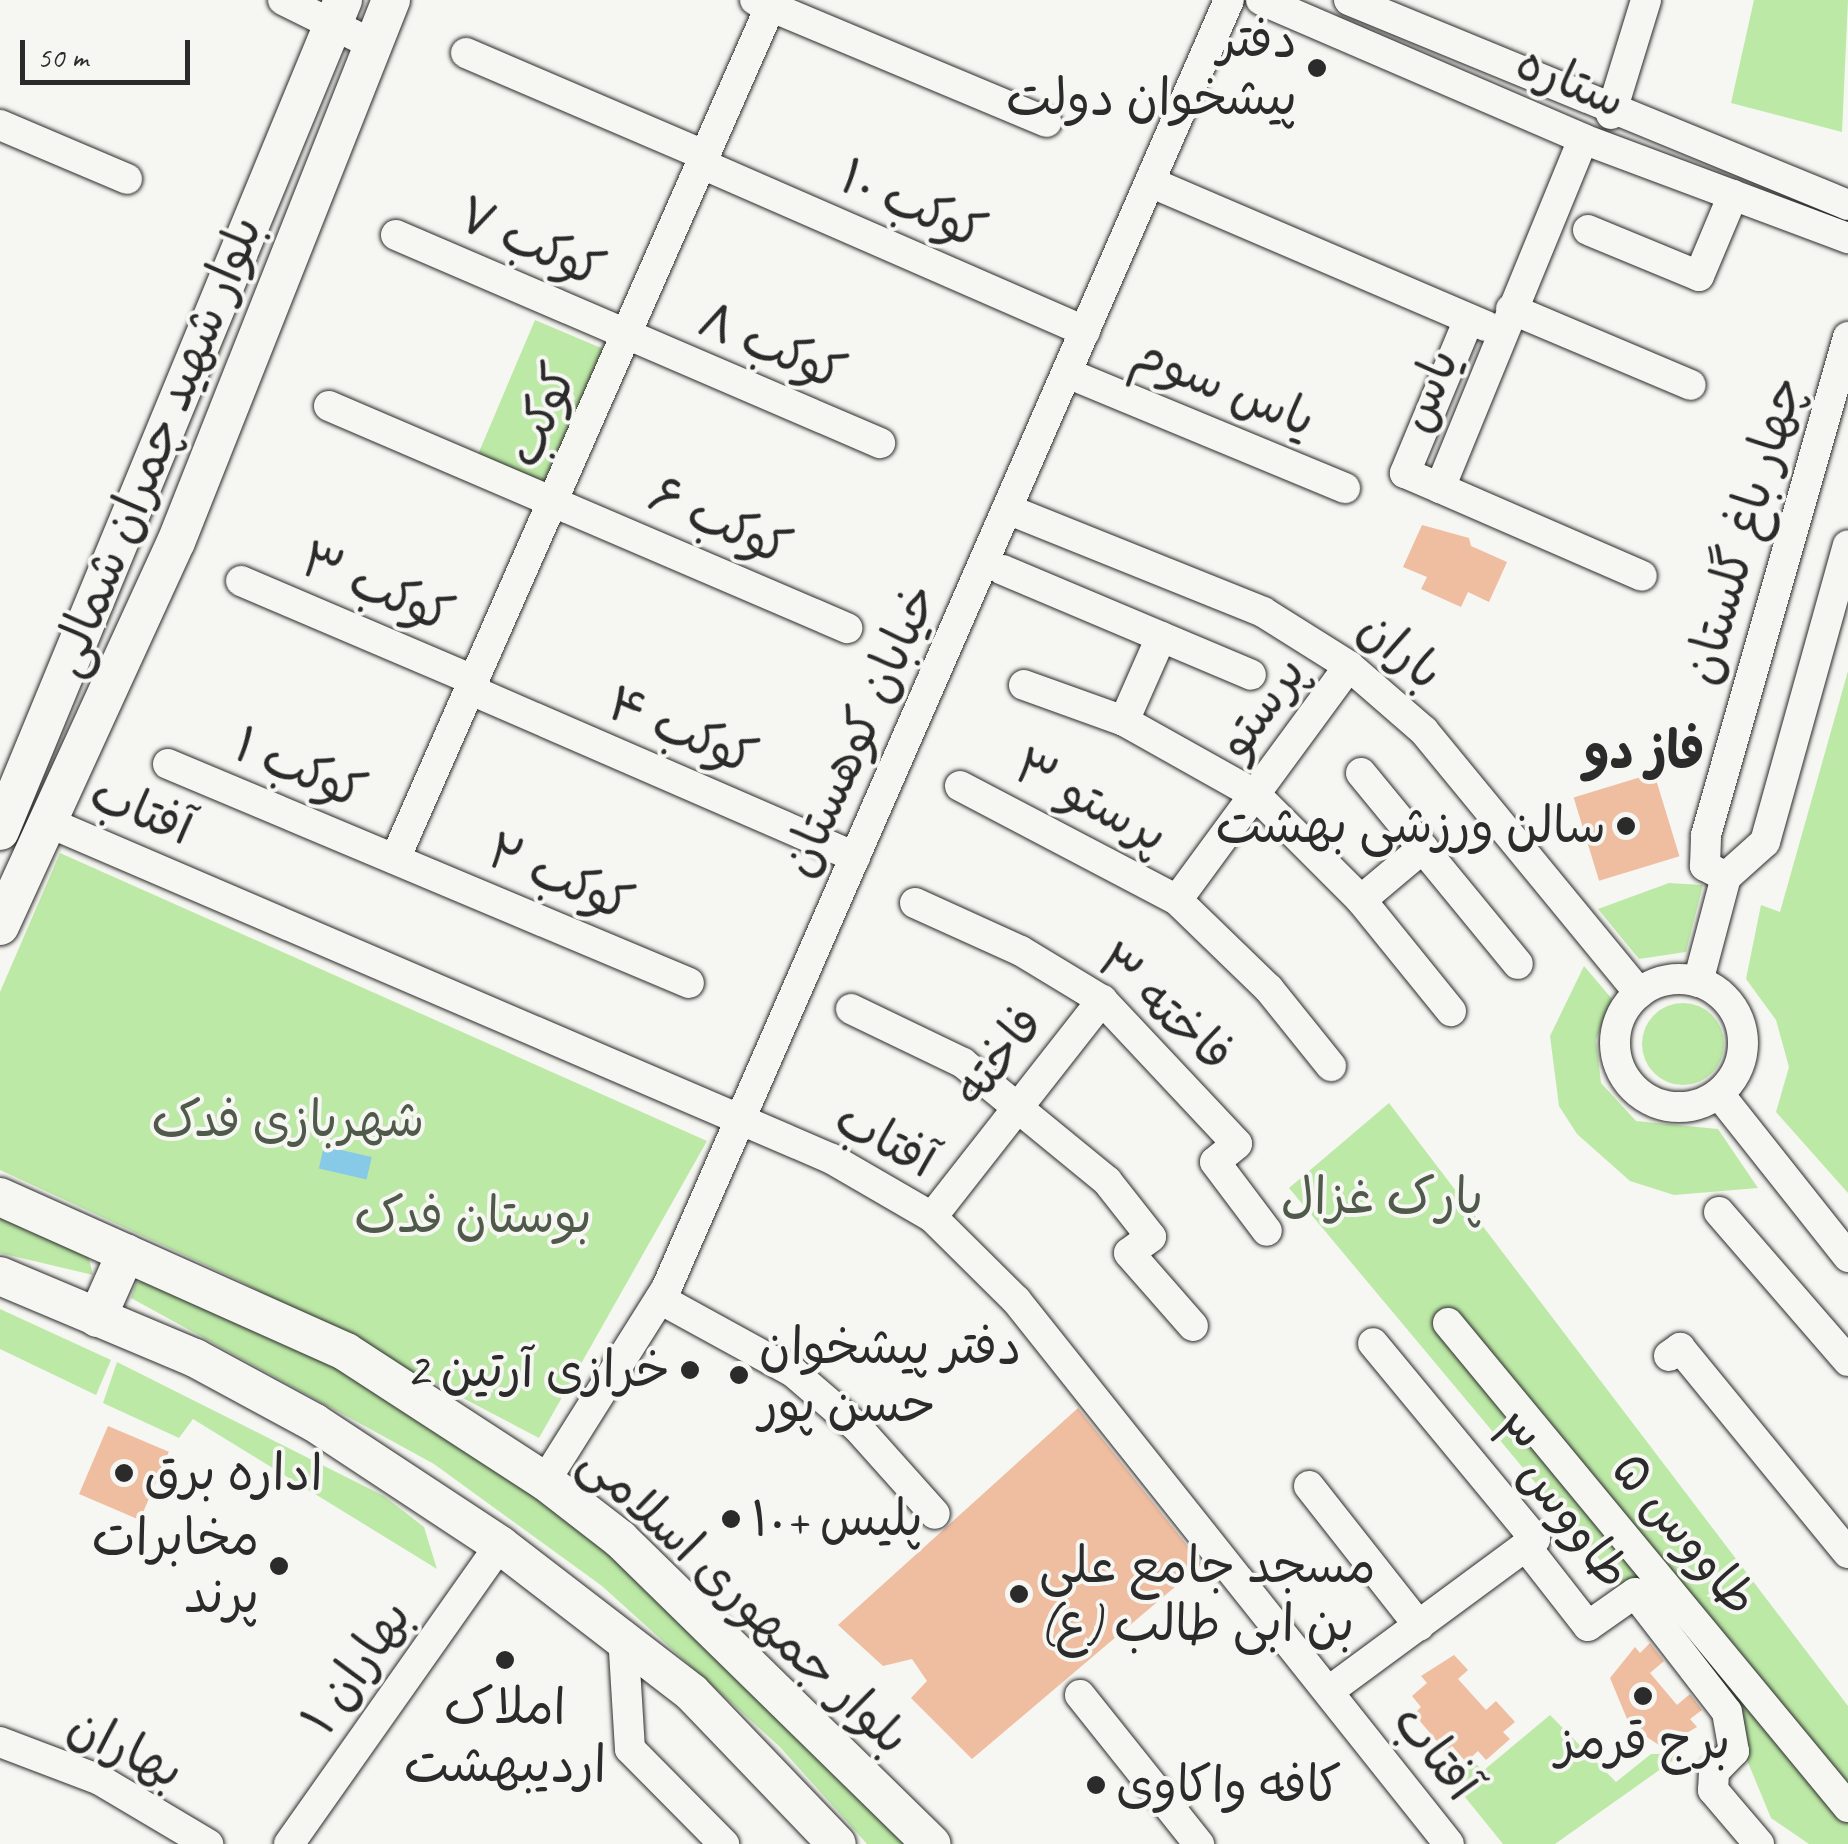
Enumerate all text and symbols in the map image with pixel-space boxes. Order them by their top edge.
place label: دفتر پیشخوان دولت [1006,9,1297,126]
scale bar [25,20,195,82]
street label: ستاره [1508,31,1634,131]
text: 50 m [37,38,88,76]
marker: دفتر پیشخوان دولت [1306,57,1328,79]
street label: کوکب ۱۰ [831,146,995,262]
street label: کوکب ۷ [449,183,613,301]
street label: بلوار شهید چمران شمالی [35,207,275,685]
street label: کوکب ۸ [690,288,854,404]
street label: یاس سوم [1124,322,1324,450]
street label: یاس [1384,340,1472,440]
street label: کوکب [492,354,590,476]
street label: چهار باغ گلستان [1670,369,1816,691]
street label: کوکب ۶ [640,463,800,579]
street label: کوکب ۳ [292,528,462,646]
street label: خیابان کوهستان [768,574,950,886]
street label: باران [1347,597,1455,703]
street label: پرستو [1204,644,1318,770]
street label: کوکب ۴ [599,672,765,788]
street label: کوکب ۱ [226,714,374,822]
district label: فاز دو [1583,721,1705,783]
street label: پرستو ۳ [1004,735,1178,865]
street label: آفتاب [82,762,202,858]
place label: سالن ورزشی بهشت [1215,796,1606,856]
marker: سالن ورزشی بهشت [1615,815,1637,837]
street label: کوکب ۲ [478,820,642,934]
street label: فاخته ۳ [1084,930,1246,1084]
street label: فاخته [940,994,1056,1118]
street label: آفتاب [825,1088,947,1190]
park label: شهربازی فدک [151,1090,425,1150]
park label: پارک غزال [1281,1167,1483,1227]
park label: بوستان فدک [354,1186,592,1246]
place label: دفتر پیشخوان حسن پور [759,1316,1021,1434]
place label: خرازی آرتین 2 [406,1340,670,1400]
marker: خرازی آرتین 2 [679,1359,701,1381]
marker: دفتر پیشخوان حسن پور [728,1364,750,1386]
street label: طاووس ۳ [1474,1403,1644,1601]
street label: بلوار جمهوری اسلامی [568,1431,922,1767]
street label: طاووس ۵ [1599,1440,1771,1628]
place label: اداره برق [144,1443,323,1503]
marker: اداره برق [113,1462,135,1484]
place label: پلیس +۱۰ [751,1489,923,1549]
place label: مخابرات پرند [92,1507,259,1624]
marker: پلیس +۱۰ [720,1508,742,1530]
place label: مسجد جامع علی بن ابی طالب (ع) [1039,1535,1376,1652]
marker: مخابرات پرند [268,1555,290,1577]
marker: مسجد جامع علی بن ابی طالب (ع) [1008,1583,1030,1605]
street label: بهاران ۱ [288,1588,424,1746]
marker: املاک اردیبهشت [494,1649,516,1671]
place label: املاک اردیبهشت [404,1676,606,1794]
marker: برج قرمز [1632,1685,1654,1707]
street label: آفتاب [1381,1692,1493,1812]
street label: بهاران [59,1695,193,1801]
place label: برج قرمز [1556,1712,1730,1772]
place label: کافه واکاوی [1116,1755,1342,1815]
marker: کافه واکاوی [1085,1774,1107,1796]

